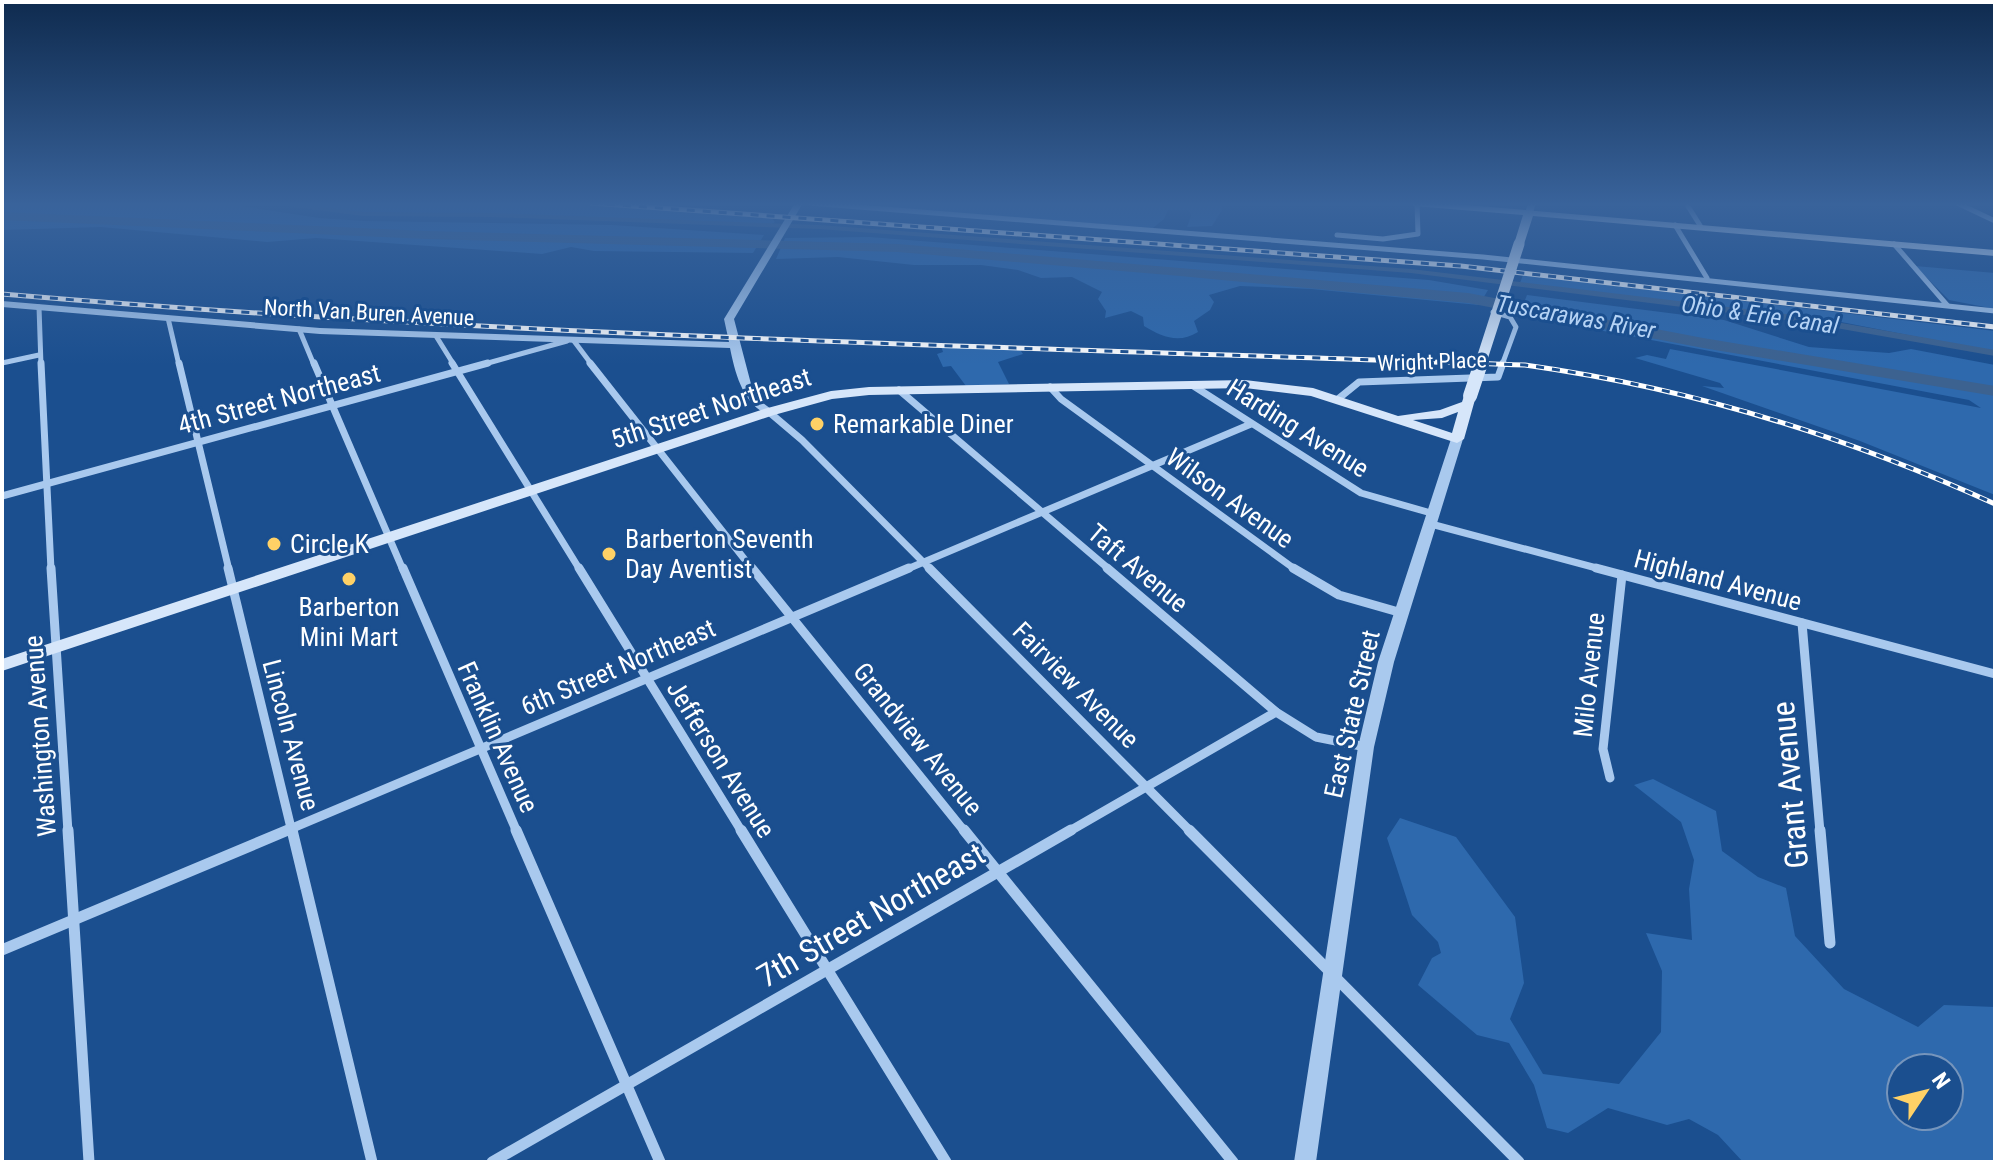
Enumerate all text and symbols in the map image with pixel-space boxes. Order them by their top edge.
water label: Tuscarawas River [1495,289,1658,345]
water label: Ohio & Erie Canal [1680,290,1841,340]
street label: North Van Buren Avenue [263,295,475,330]
street label: Wright Place [1377,347,1487,376]
street label: 4th Street Northeast [175,358,383,440]
street label: 5th Street Northeast [607,362,815,454]
street label: Harding Avenue [1222,373,1374,483]
place label: Remarkable Diner [833,409,1014,439]
marker: Remarkable Diner [808,415,826,433]
street label: Wilson Avenue [1160,442,1300,554]
street label: Taft Avenue [1082,518,1194,618]
place label: Barberton Seventh Day Aventist [625,524,814,584]
place label: Circle K [290,529,370,559]
marker: Circle K [265,535,283,553]
street label: Highland Avenue [1631,543,1805,617]
marker: Barberton Seventh Day Aventist [600,545,618,563]
marker: Barberton Mini Mart [340,570,358,588]
place label: Barberton Mini Mart [298,592,400,652]
street label: Milo Avenue [1568,611,1610,739]
street label: 6th Street Northeast [516,613,720,721]
street label: Fairview Avenue [1007,616,1145,754]
street label: East State Street [1318,627,1386,801]
street label: Washington Avenue [18,634,62,838]
street label: Lincoln Avenue [256,656,326,814]
street label: Franklin Avenue [451,657,545,817]
street label: Grandview Avenue [847,657,989,821]
street label: Jefferson Avenue [661,675,781,843]
street label: Grant Avenue [1764,700,1816,870]
street label: 7th Street Northeast [751,835,991,995]
north arrow [1885,1052,1965,1132]
text: N [1927,1068,1955,1094]

